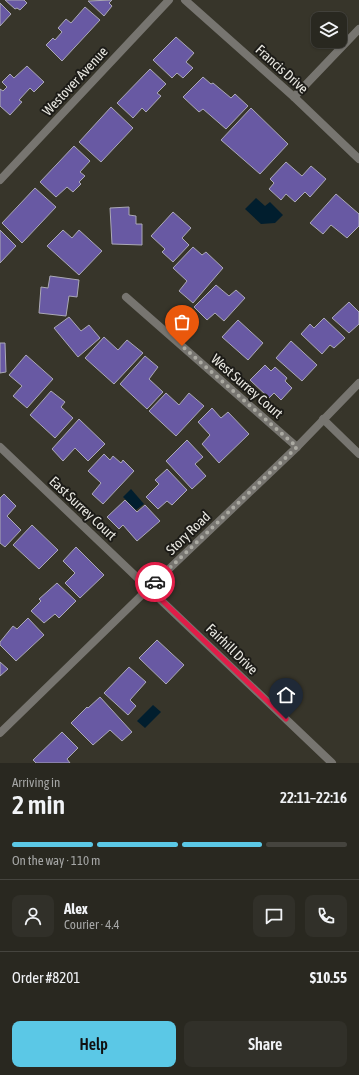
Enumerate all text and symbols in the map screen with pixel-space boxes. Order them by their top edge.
map controls [311,12,347,48]
button: layers [311,12,347,48]
street label: Francis Drive [253,41,311,97]
street label: Westover Avenue [39,43,111,119]
pin [165,305,199,346]
icon: bag [171,311,193,333]
street label: West Surrey Court [208,351,286,421]
street label: East Surrey Court [46,473,120,543]
street label: Story Road [163,508,213,558]
courier [135,562,175,602]
icon: car [144,571,166,593]
street label: Fairhill Drive [203,620,261,678]
pin [269,678,303,719]
icon: home [275,684,297,706]
text: Arriving in [12,775,60,790]
text: 22:11–22:16 [280,789,347,806]
text: 2 min [12,790,65,820]
text: On the way · 110 m [12,853,100,868]
button: person [12,895,54,937]
button: chat [253,895,295,937]
button: phone [305,895,347,937]
text: Alex [64,900,88,917]
text: Courier · 4.4 [64,917,120,932]
text: Order #8201 [12,969,80,986]
text: $10.55 [310,969,347,986]
button: Help [12,1021,176,1067]
button: Share [184,1021,347,1067]

